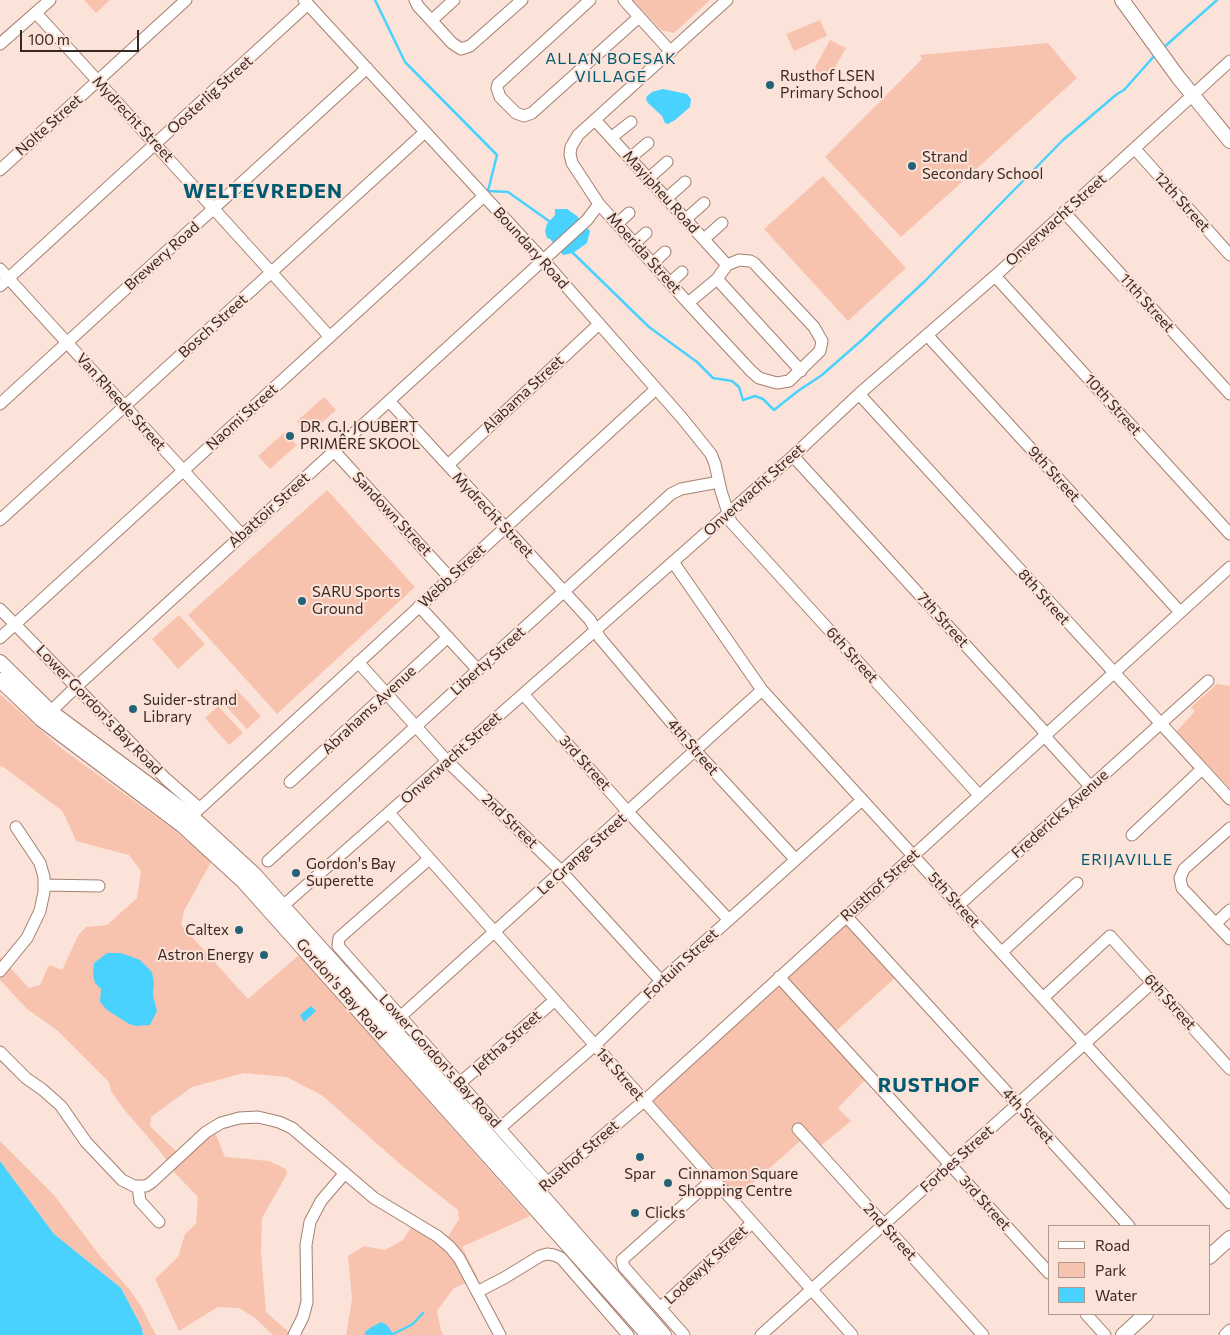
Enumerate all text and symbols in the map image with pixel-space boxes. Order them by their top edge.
scale bar [22,20,141,52]
text: 100 m [28,30,70,48]
district label: ALLAN BOESAK VILLAGE [544,49,678,87]
street label: Oosterlig Street [164,52,256,138]
place label: Rusthof LSEN Primary School [780,67,883,102]
street label: Mydrecht Street [89,72,177,166]
marker: Rusthof LSEN Primary School [764,79,776,91]
street label: Nolte Street [12,90,86,160]
street label: Mayipheu Road [619,147,703,237]
place label: Strand Secondary School [922,148,1043,183]
marker: Strand Secondary School [906,160,918,172]
street label: 12th Street [1150,168,1214,236]
street label: Onverwacht Street [1002,170,1110,270]
district label: WELTEVREDEN [182,179,344,203]
street label: Boundary Road [490,203,572,293]
street label: Moerida Street [603,209,685,297]
street label: Brewery Road [121,218,203,294]
street label: 11th Street [1116,270,1178,336]
street label: Bosch Street [175,290,251,362]
street label: Van Rheede Street [72,349,170,455]
street label: Alabama Street [478,352,568,436]
street label: 10th Street [1081,371,1145,439]
street label: Naomi Street [202,380,282,454]
place label: DR. G.J. JOUBERT PRIMÊRE SKOOL [300,418,420,453]
marker: DR. G.J. JOUBERT PRIMÊRE SKOOL [284,430,296,442]
street label: Onverwacht Street [700,440,808,540]
street label: 9th Street [1024,442,1084,506]
street label: Sandown Street [348,468,436,560]
street label: Mydrecht Street [449,468,537,562]
street label: Abattoir Street [225,469,313,551]
street label: Webb Street [415,540,489,612]
street label: 8th Street [1014,565,1074,629]
place label: SARU Sports Ground [312,583,400,618]
street label: 7th Street [914,589,972,651]
marker: SARU Sports Ground [296,595,308,607]
street label: Liberty Street [447,623,529,699]
street label: 6th Street [822,623,882,687]
street label: Lower Gordon's Bay Road [32,641,166,779]
street label: Abrahams Avenue [318,662,420,758]
place label: Suider-strand Library [143,691,237,726]
marker: Suider-strand Library [127,703,139,715]
street label: Onverwacht Street [397,708,505,808]
street label: 4th Street [664,715,722,779]
street label: 3rd Street [555,732,615,794]
street label: Fredericks Avenue [1008,766,1112,862]
street label: 2nd Street [478,790,542,852]
street label: Le Grange Street [534,809,630,899]
street label: Rusthof Street [837,845,923,925]
district label: ERIJAVILLE [1080,850,1174,870]
place label: Gordon's Bay Superette [306,855,396,890]
marker: Gordon's Bay Superette [290,867,302,879]
street label: 5th Street [924,868,984,932]
place label: Caltex [185,921,229,939]
marker: Caltex [233,924,245,936]
street label: Fortuin Street [640,925,722,1003]
street label: Gordon's Bay Road [292,935,390,1043]
place label: Astron Energy [157,946,254,964]
marker: Astron Energy [258,949,270,961]
street label: 6th Street [1140,970,1200,1034]
street label: Lower Gordon's Bay Road [375,991,505,1131]
street label: Jeftha Street [469,1007,545,1077]
street label: 1st Street [592,1044,648,1104]
district label: RUSTHOF [877,1073,981,1097]
street label: 4th Street [998,1084,1058,1148]
street label: Rusthof Street [535,1116,623,1196]
street label: Forbes Street [917,1121,997,1197]
marker: Spar [634,1151,646,1163]
place label: Spar [624,1165,656,1183]
place label: Cinnamon Square Shopping Centre [678,1165,798,1200]
street label: 3rd Street [955,1172,1015,1234]
marker: Cinnamon Square Shopping Centre [662,1177,674,1189]
street label: 2nd Street [860,1200,920,1264]
place label: Clicks [645,1204,685,1222]
marker: Clicks [629,1207,641,1219]
street label: Lodewyk Street [661,1222,751,1308]
legend [1048,1225,1210,1315]
text: Road [1095,1236,1130,1254]
text: Park [1095,1261,1126,1279]
text: Water [1095,1286,1137,1304]

